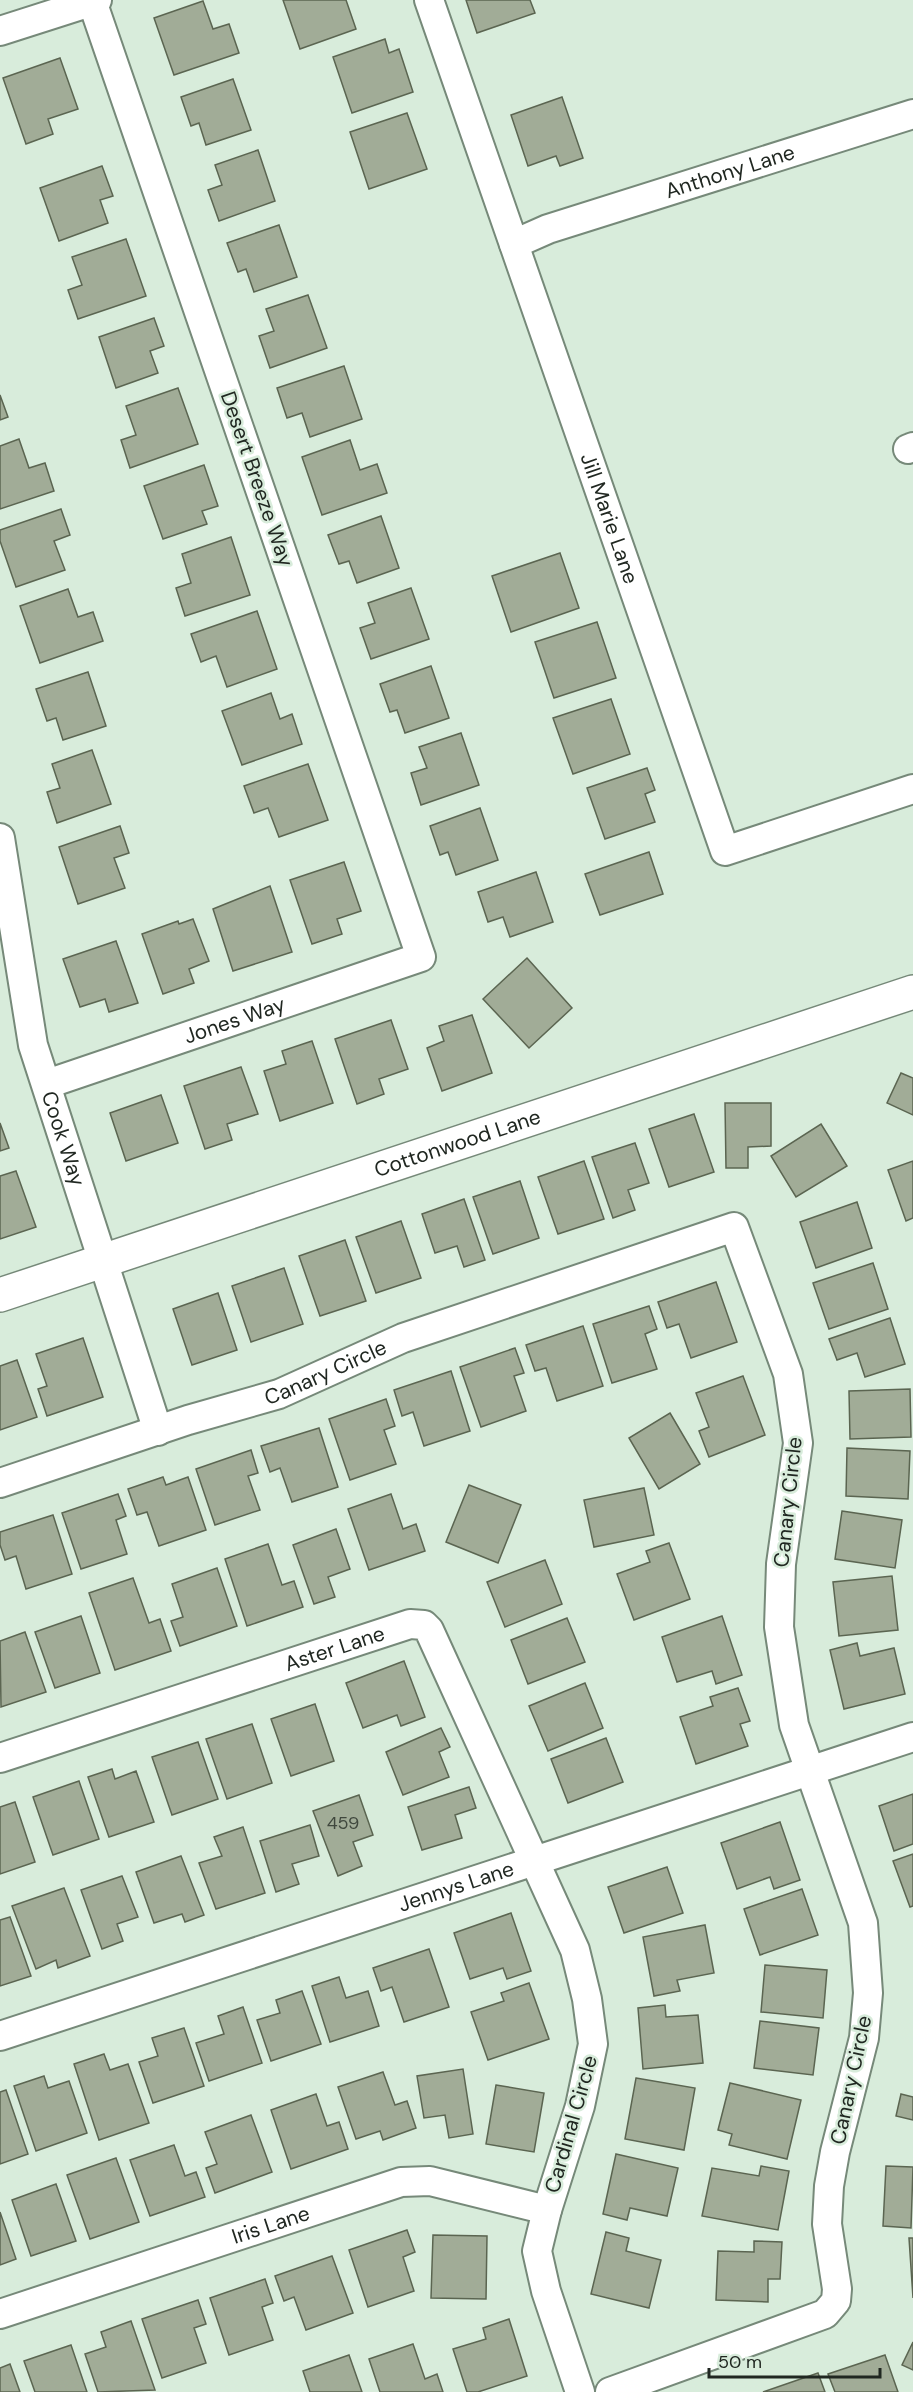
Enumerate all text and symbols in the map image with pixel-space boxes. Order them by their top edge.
street label: Anthony Lane [662,138,798,205]
street label: Desert Breeze Way [214,388,300,571]
street label: Jill Marie Lane [574,449,645,588]
street label: Jones Way [180,990,289,1051]
street label: Cook Way [35,1088,92,1190]
street label: Cottonwood Lane [371,1103,544,1184]
street label: Canary Circle [261,1333,391,1411]
street label: Canary Circle [767,1435,809,1569]
street label: Aster Lane [281,1619,388,1678]
house number: 459 [327,1811,359,1835]
street label: Jennys Lane [395,1855,518,1919]
street label: Canary Circle [824,2013,878,2147]
street label: Cardinal Circle [538,2052,604,2196]
street label: Iris Lane [228,2199,313,2251]
scale bar [709,2341,880,2379]
text: 50 m [718,2350,762,2374]

